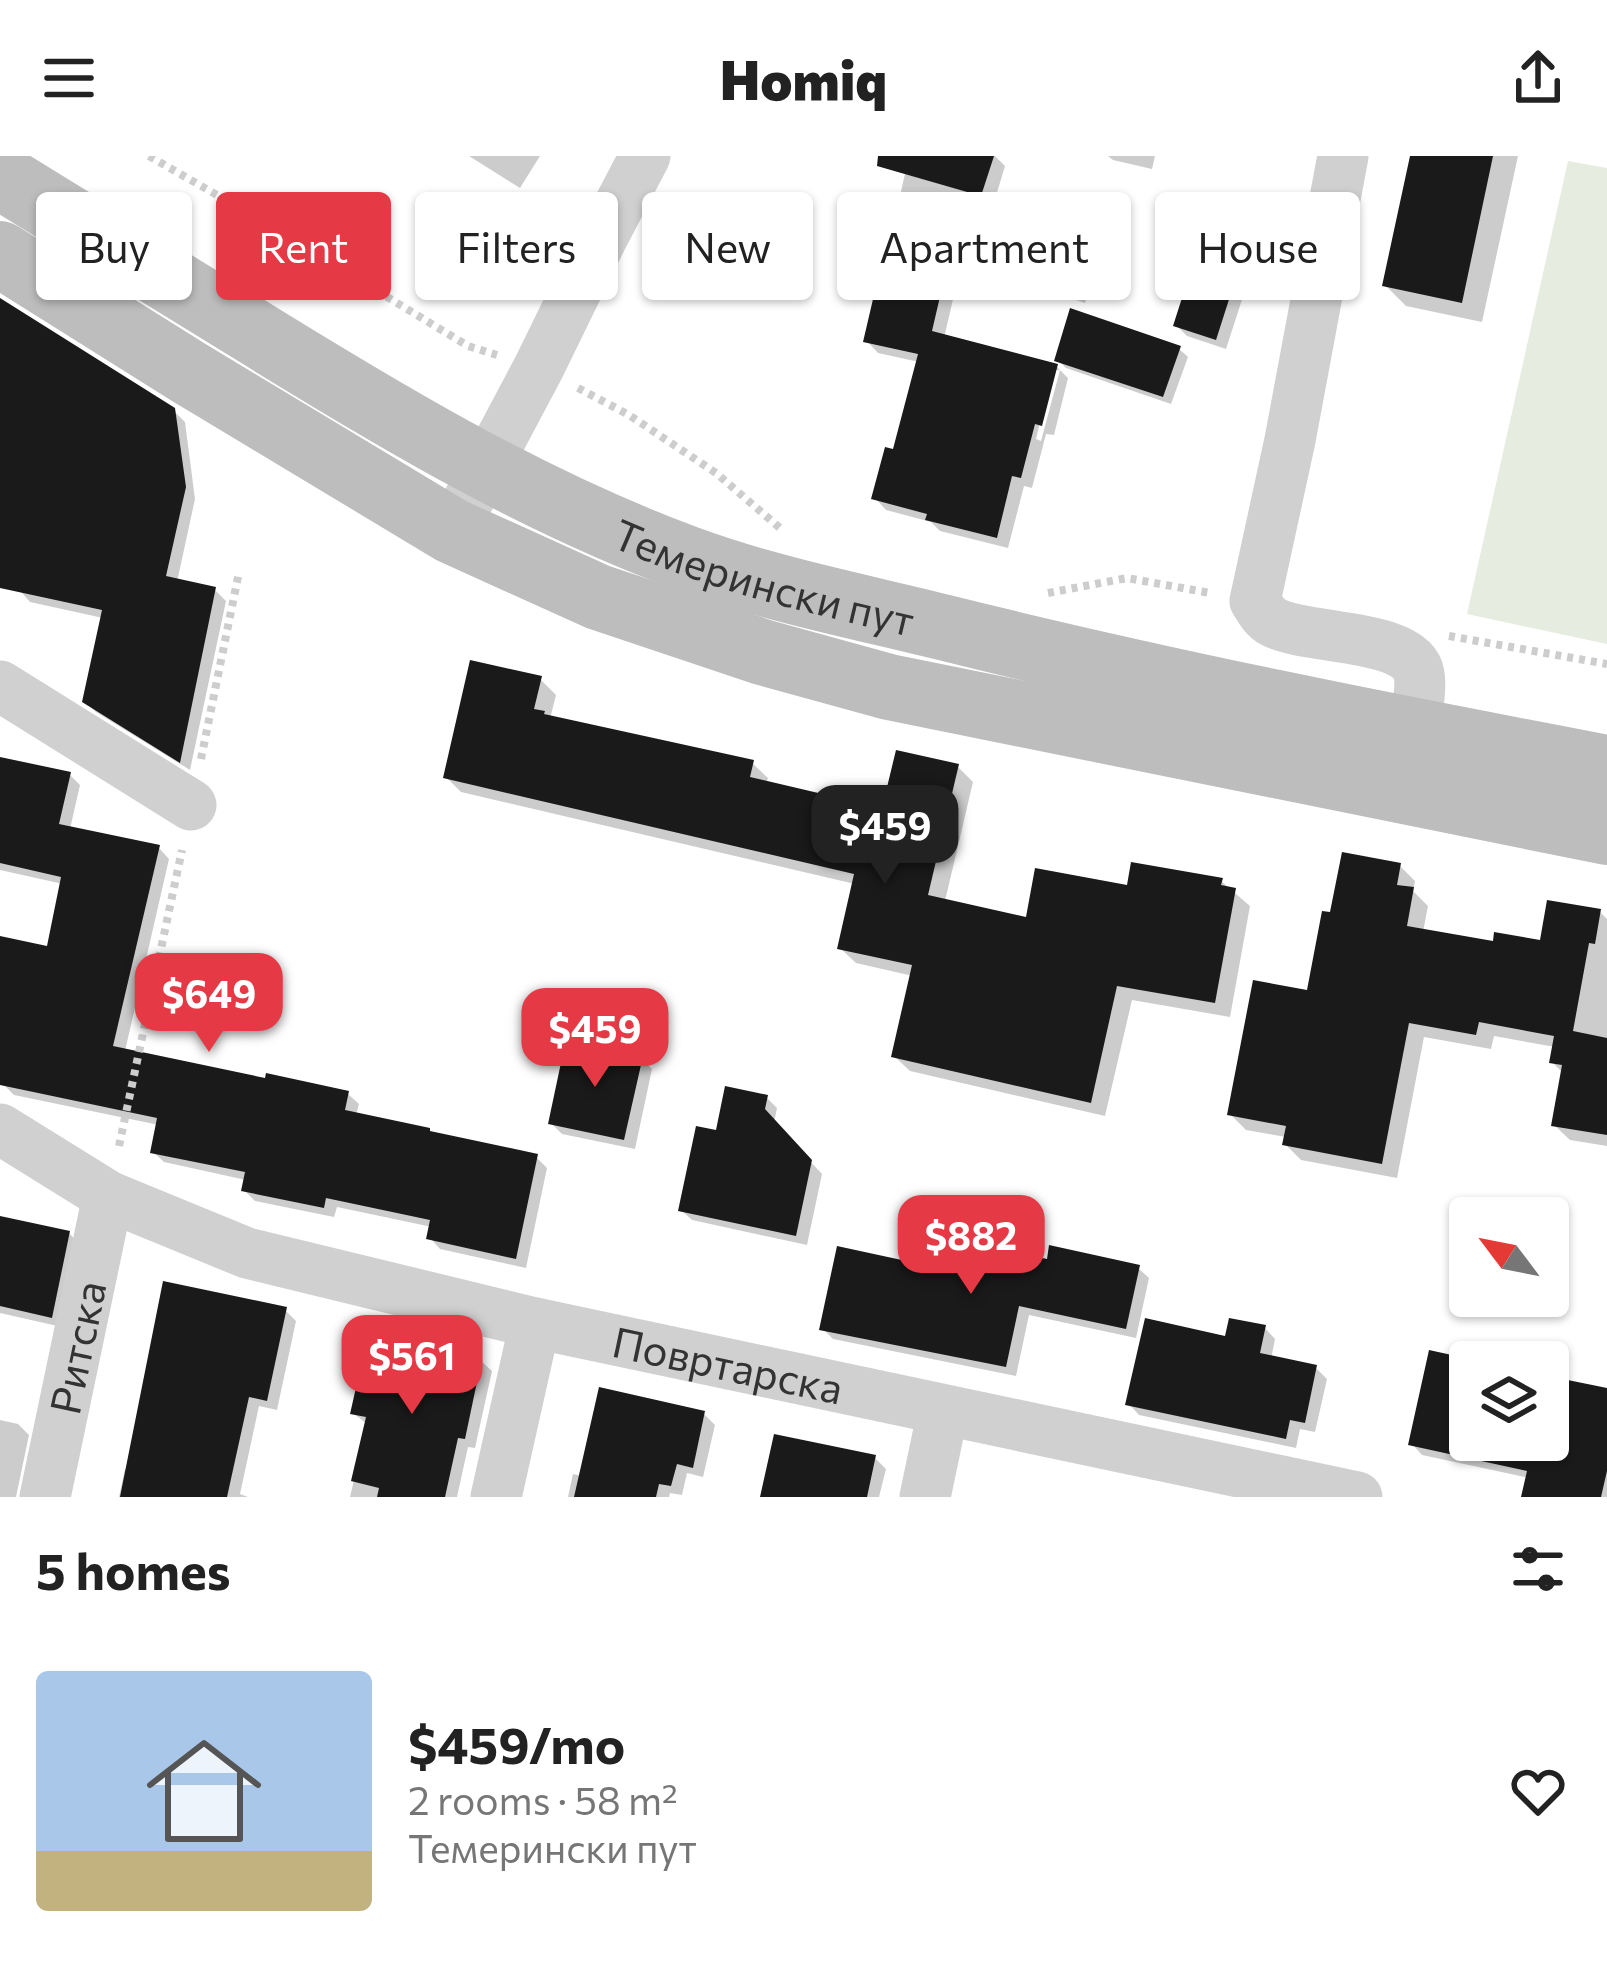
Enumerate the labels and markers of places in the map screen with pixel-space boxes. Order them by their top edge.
pin: $459 [814,785,956,887]
pin: $649 [138,953,280,1055]
pin: $459 [524,988,666,1090]
pin: $882 [900,1195,1042,1297]
pin: $561 [341,1315,483,1417]

